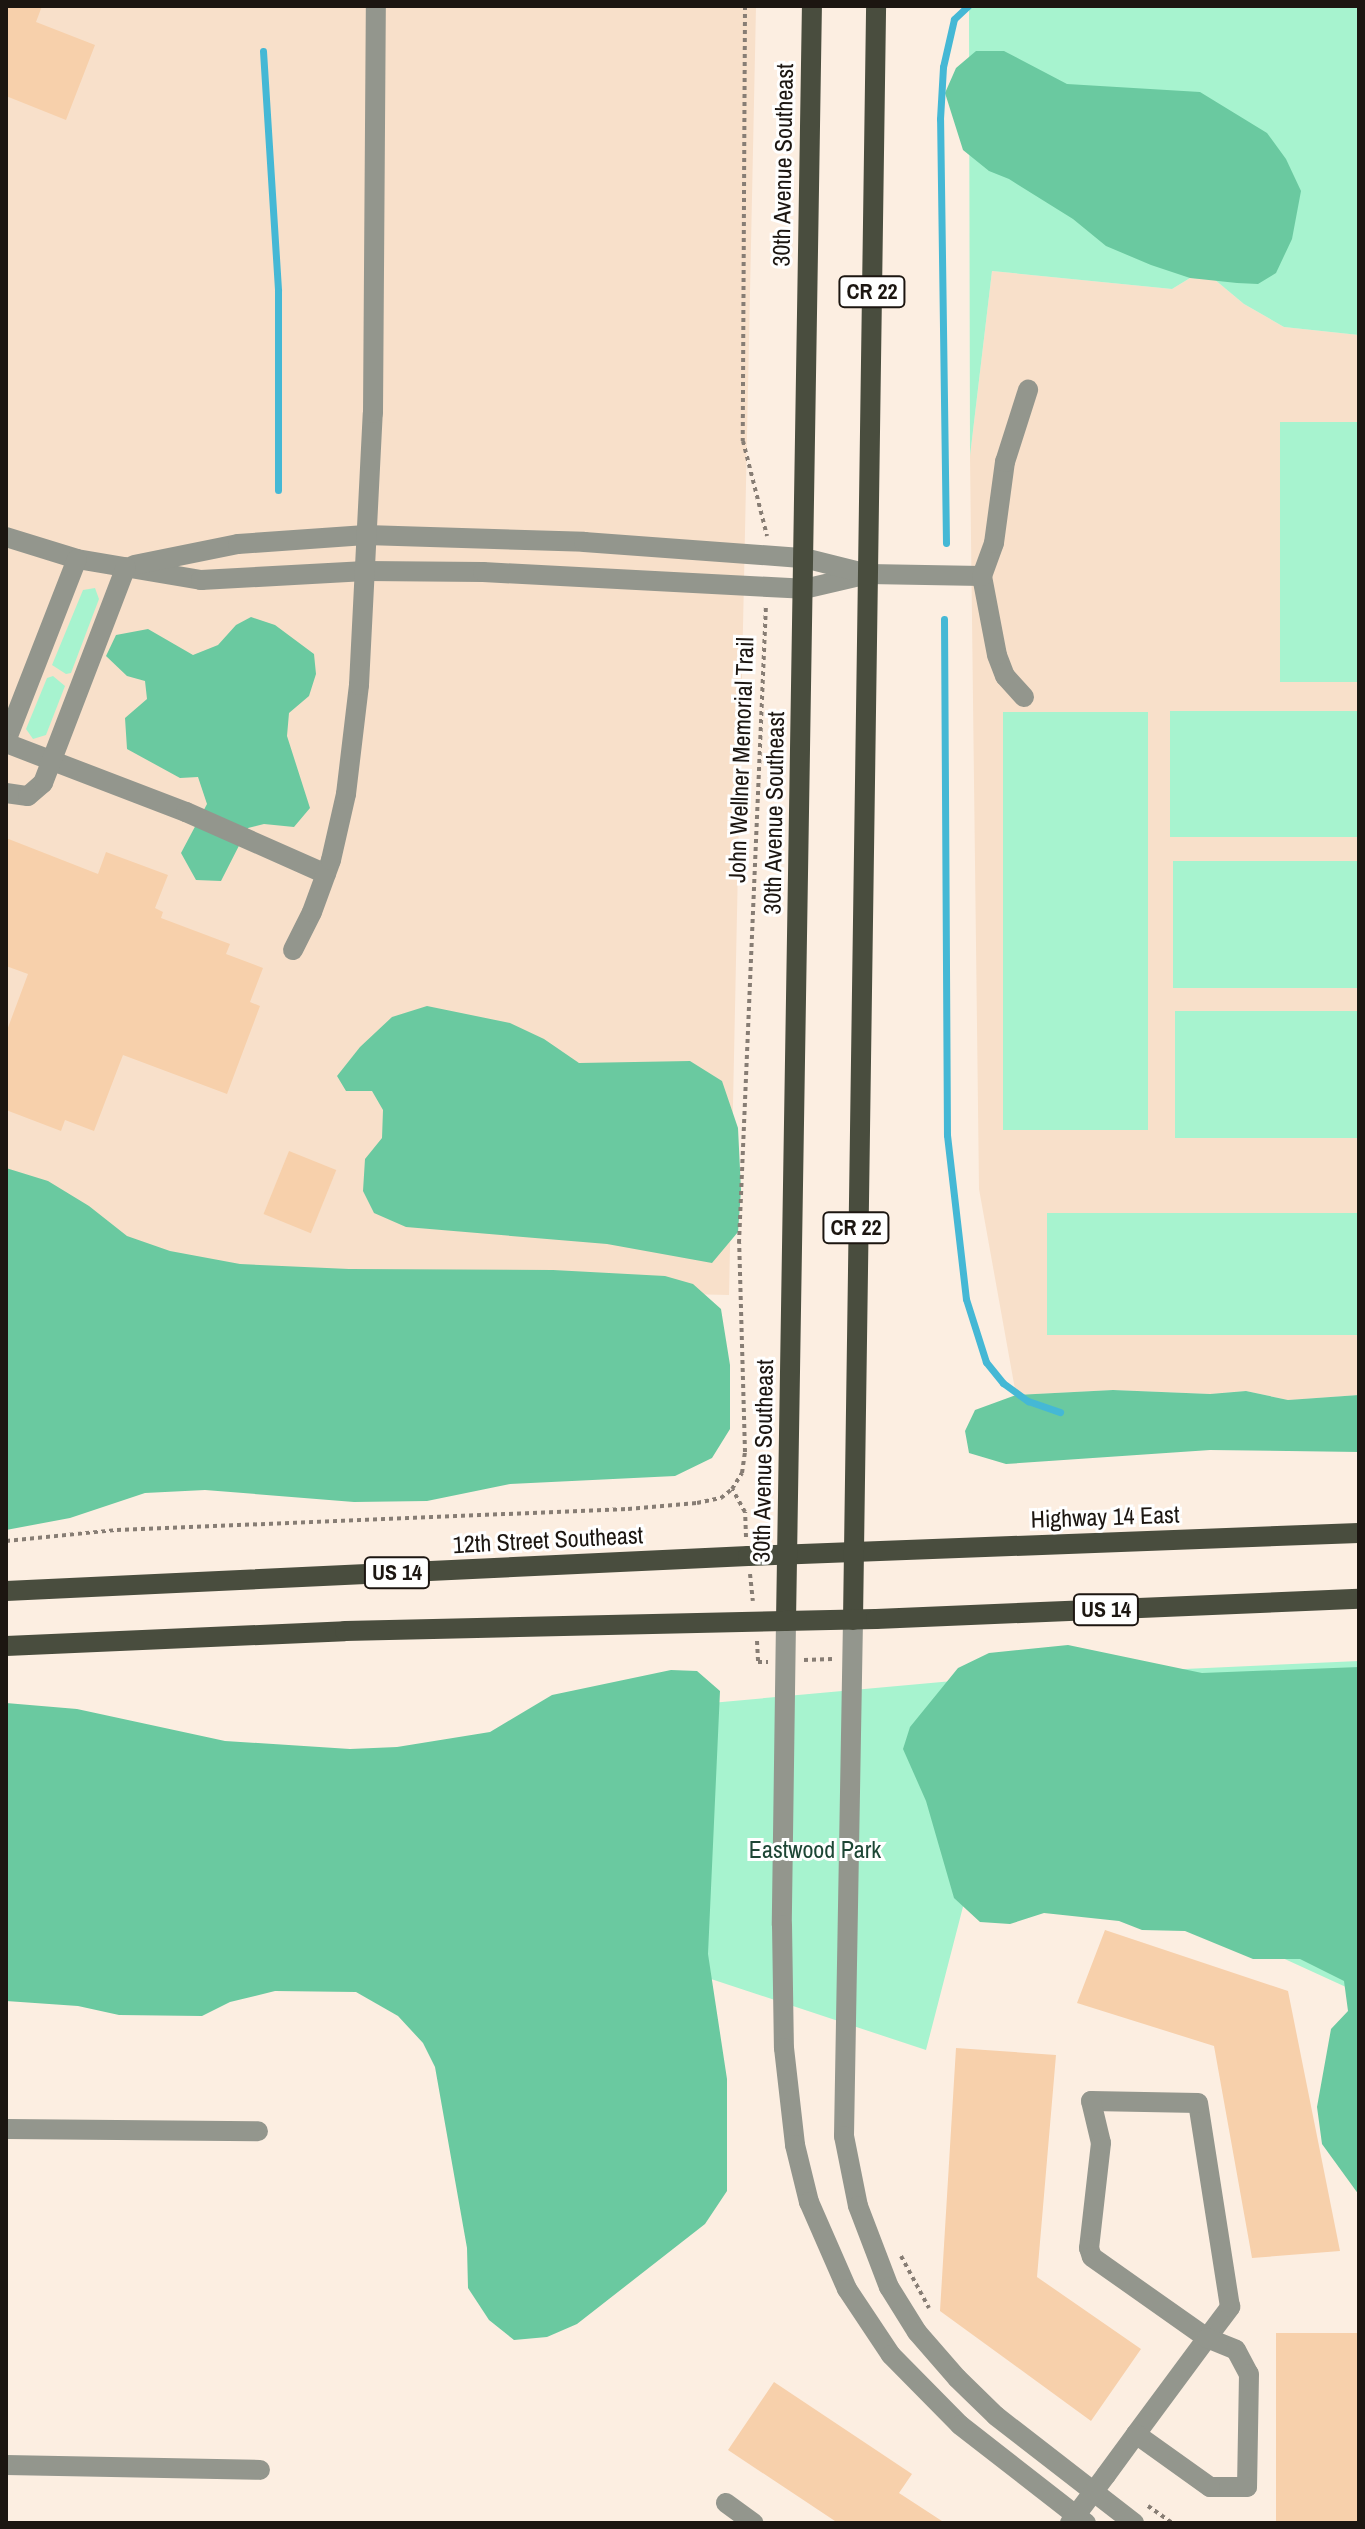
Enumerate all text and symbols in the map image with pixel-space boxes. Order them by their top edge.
street label: 30th Avenue Southeast [767,63,799,267]
road number: CR 22 [838,274,906,310]
street label: John Wellner Memorial Trail [722,637,760,883]
street label: 30th Avenue Southeast [758,711,790,915]
road number: CR 22 [822,1210,890,1246]
street label: 30th Avenue Southeast [747,1359,779,1563]
street label: Highway 14 East [1030,1500,1180,1534]
street label: 12th Street Southeast [452,1521,644,1559]
road number: US 14 [363,1555,431,1591]
road number: US 14 [1072,1592,1140,1628]
park label: Eastwood Park [749,1836,881,1864]

